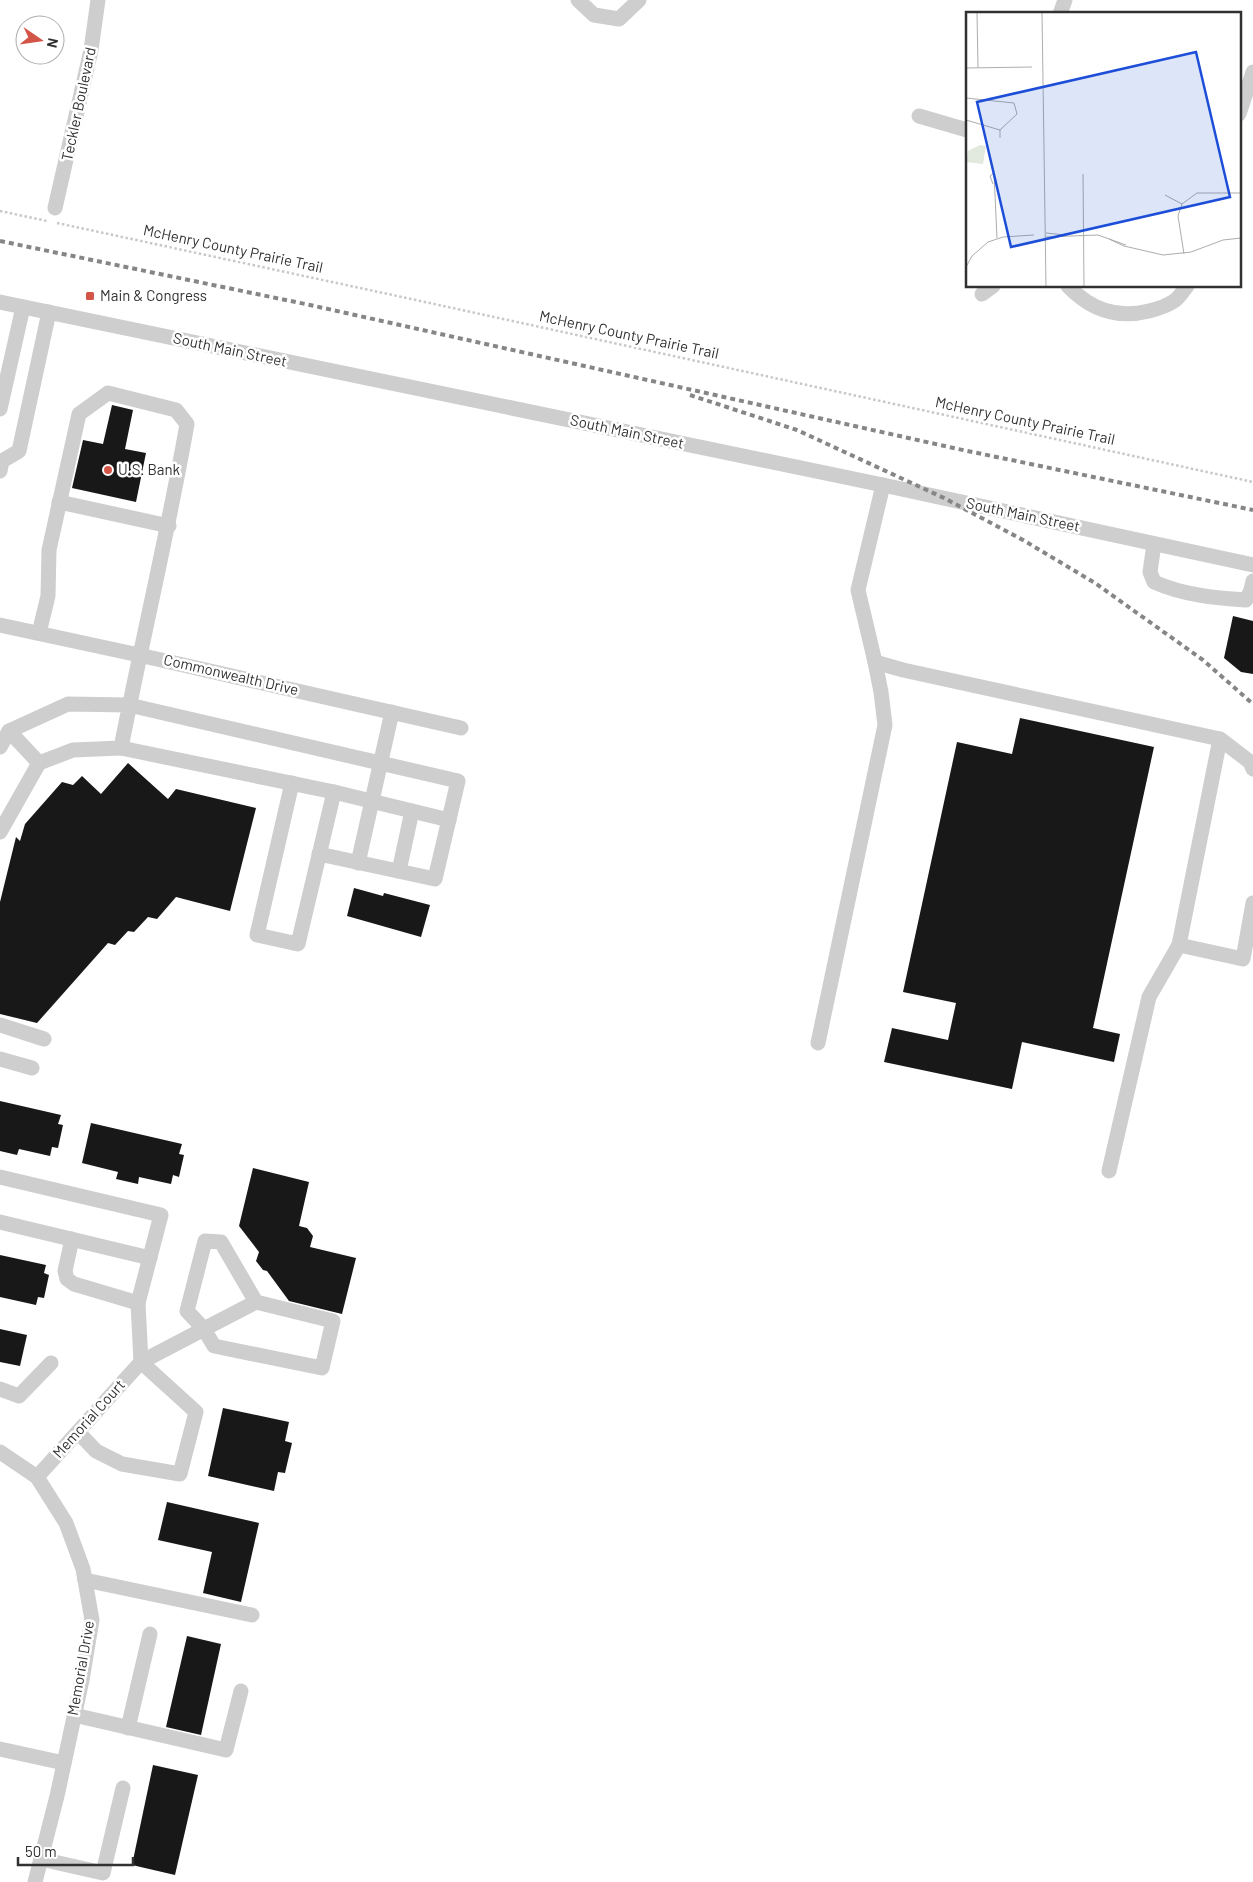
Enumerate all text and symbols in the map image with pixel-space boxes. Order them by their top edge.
inset map [966,12,1240,288]
north arrow [15,15,65,65]
text: N [44,37,62,49]
street label: Teckler Boulevard [57,45,99,162]
street label: McHenry County Prairie Trail [142,220,325,276]
place label: Main & Congress [100,286,207,304]
marker: Main & Congress [84,290,96,302]
street label: McHenry County Prairie Trail [538,306,721,362]
street label: South Main Street [172,328,289,370]
street label: McHenry County Prairie Trail [934,392,1117,448]
street label: South Main Street [569,410,686,452]
place label: U.S. Bank [118,460,180,478]
marker: U.S. Bank [102,464,114,476]
street label: South Main Street [965,493,1082,535]
street label: Commonwealth Drive [162,650,300,698]
street label: Memorial Court [48,1376,128,1461]
street label: Memorial Drive [63,1619,97,1717]
scale bar [18,1834,132,1866]
text: 50 m [25,1842,57,1860]

